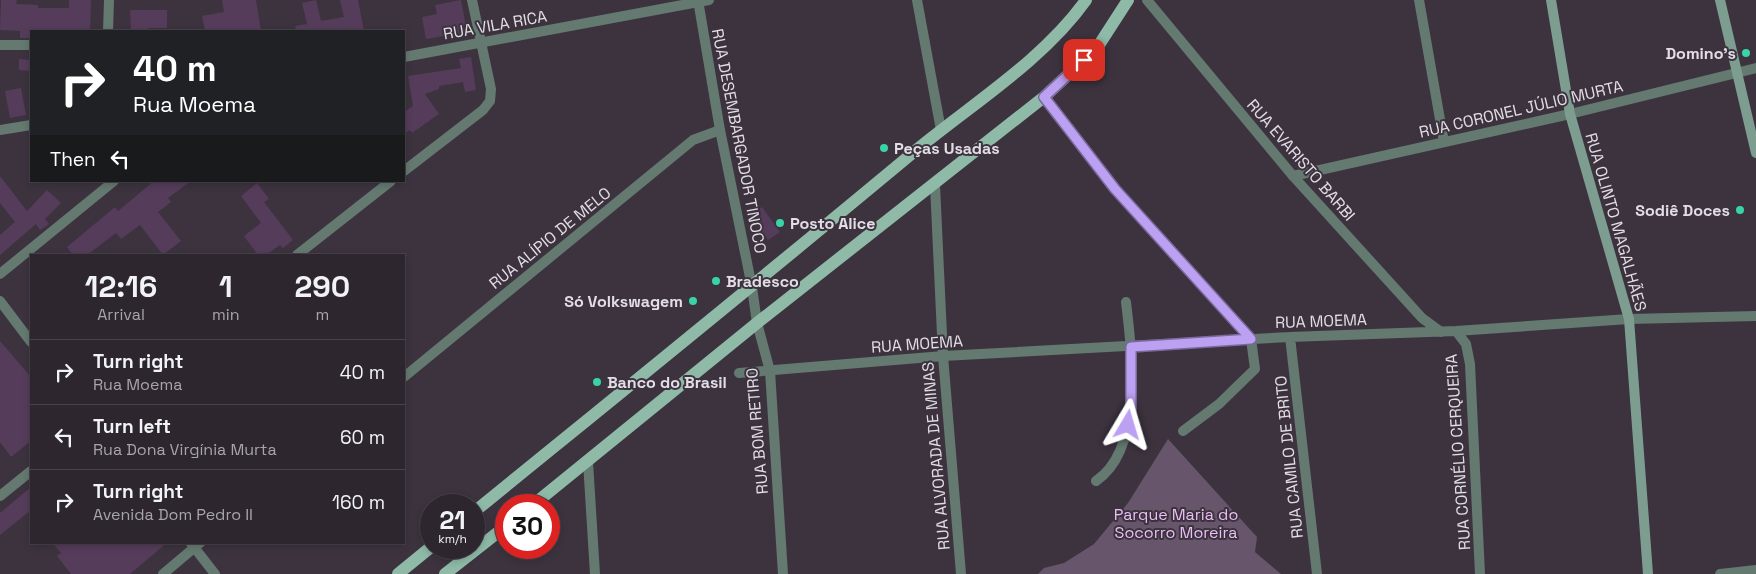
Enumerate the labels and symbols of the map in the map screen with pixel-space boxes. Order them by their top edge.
street label: RUA VILA RICA [441,6,549,44]
street label: RUA DESEMBARGADOR TINOCO [707,27,771,255]
pin [1063,39,1105,81]
place label: Domino’s [1665,43,1736,64]
marker: Domino’s [1740,47,1752,59]
street label: RUA CORONEL JÚLIO MURTA [1417,75,1625,143]
street label: RUA EVARISTO BARBI [1242,95,1360,225]
street label: RUA OLINTO MAGALHÃES [1580,130,1652,314]
place label: Peças Usadas [894,138,1000,159]
marker: Peças Usadas [878,142,890,154]
street label: RUA ALÍPIO DE MELO [485,182,615,294]
place label: Sodiê Doces [1635,200,1730,221]
marker: Sodiê Doces [1734,204,1746,216]
place label: Posto Alice [790,213,875,234]
marker: Posto Alice [774,217,786,229]
place label: Bradesco [726,271,799,292]
marker: Bradesco [710,275,722,287]
place label: Só Volkswagem [564,291,683,312]
marker: Só Volkswagem [687,295,699,307]
street label: RUA MOEMA [1275,309,1367,333]
street label: RUA MOEMA [870,330,964,358]
street label: RUA CORNÉLIO CERQUEIRA [1441,353,1475,551]
street label: RUA ALVORADA DE MINAS [917,361,955,551]
street label: RUA BOM RETIRO [741,367,773,495]
place label: Banco do Brasil [607,372,727,393]
street label: RUA CAMILO DE BRITO [1270,375,1308,539]
marker: Banco do Brasil [591,376,603,388]
position arrow [1101,398,1153,450]
speed limit sign: 30 [495,494,560,559]
park label: Parque Maria do Socorro Moreira [1114,504,1238,543]

